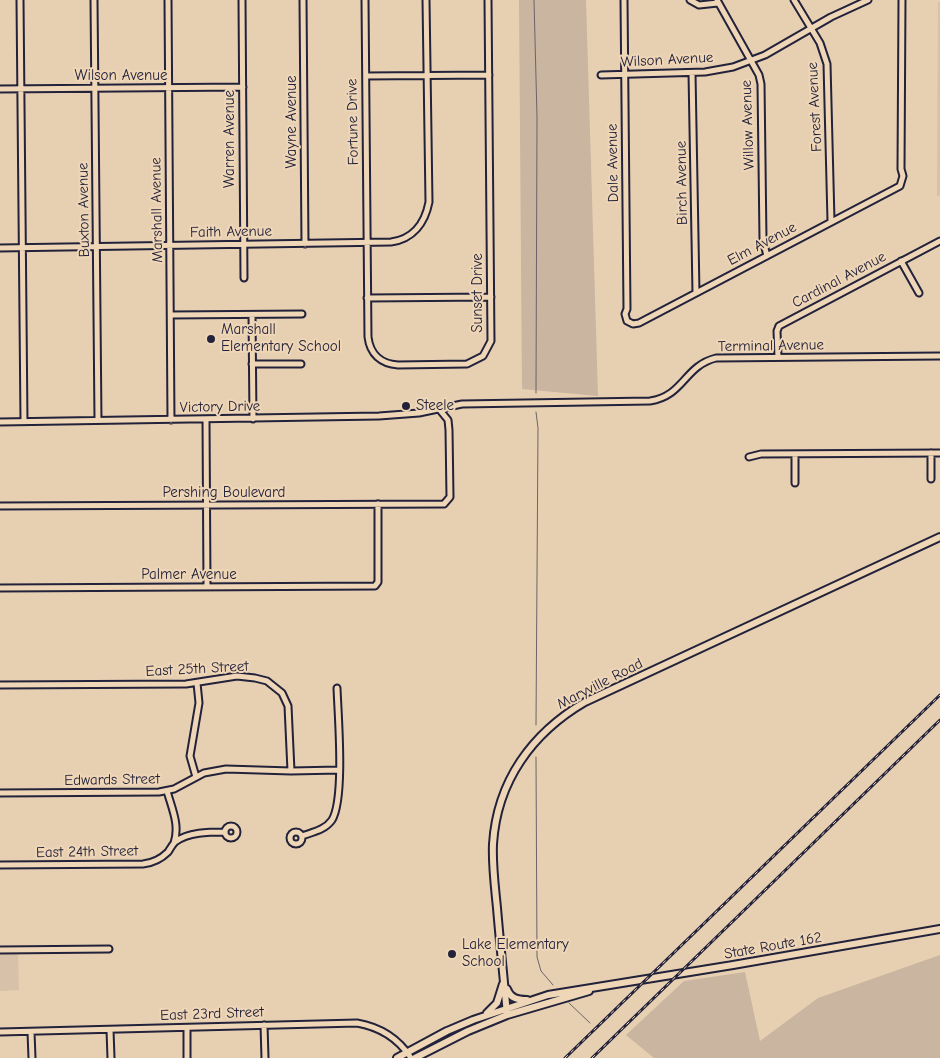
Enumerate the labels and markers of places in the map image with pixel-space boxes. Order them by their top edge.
place label: Marshall Elementary School [221,321,341,356]
marker: Marshall Elementary School [205,333,217,345]
place label: Steele [416,397,454,415]
marker: Steele [400,400,412,412]
place label: Lake Elementary School [462,936,569,971]
marker: Lake Elementary School [446,948,458,960]

